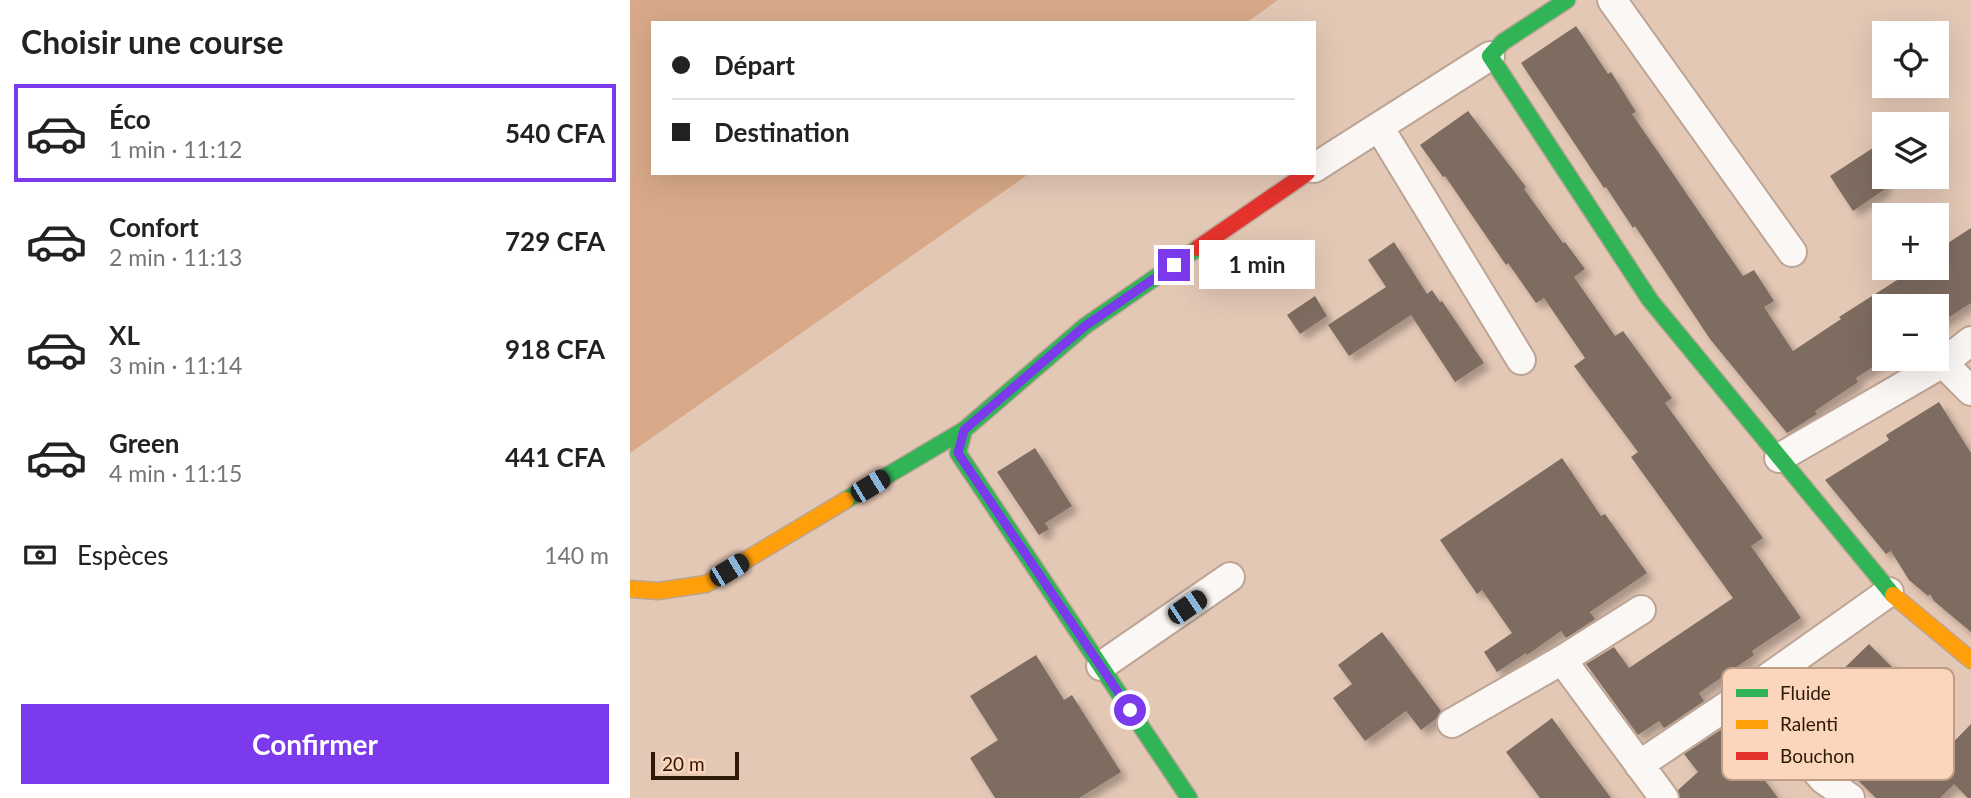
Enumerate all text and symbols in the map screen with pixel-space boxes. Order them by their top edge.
map controls [1872,21,1949,371]
button: locate [1872,21,1949,98]
text: Choisir une course [21,22,284,61]
text: Départ [714,49,795,81]
icon: car [25,102,88,165]
text: Éco [109,103,151,135]
button: layers [1872,112,1949,189]
text: Destination [714,116,850,148]
text: 540 CFA [505,117,605,149]
text: 1 min · 11:12 [109,135,242,163]
button: + [1872,203,1949,280]
icon: car [25,210,88,273]
text: Confort [109,211,199,243]
text: 729 CFA [505,225,605,257]
callout: 1 min [1198,240,1314,290]
text: 2 min · 11:13 [109,243,242,271]
route end [1158,249,1190,281]
text: 1 min [1228,250,1286,278]
button: − [1872,294,1949,371]
icon: car [25,318,88,381]
text: XL [109,319,140,351]
text: 918 CFA [505,333,605,365]
text: 3 min · 11:14 [109,351,242,379]
icon: car [25,426,88,489]
text: Green [109,427,179,459]
text: 441 CFA [505,441,605,473]
text: 4 min · 11:15 [109,459,242,487]
car [847,466,894,506]
icon: cash [21,536,59,574]
text: Espèces [77,539,169,571]
text: 140 m [544,541,609,569]
car [706,550,753,590]
car [1164,587,1211,627]
legend [1722,668,1954,780]
text: Fluide [1780,681,1831,704]
route start [1114,694,1146,726]
button: Confirmer [21,704,609,784]
text: Ralenti [1780,712,1838,735]
text: Bouchon [1780,744,1855,767]
scale bar [651,749,738,781]
text: 20 m [662,752,705,775]

